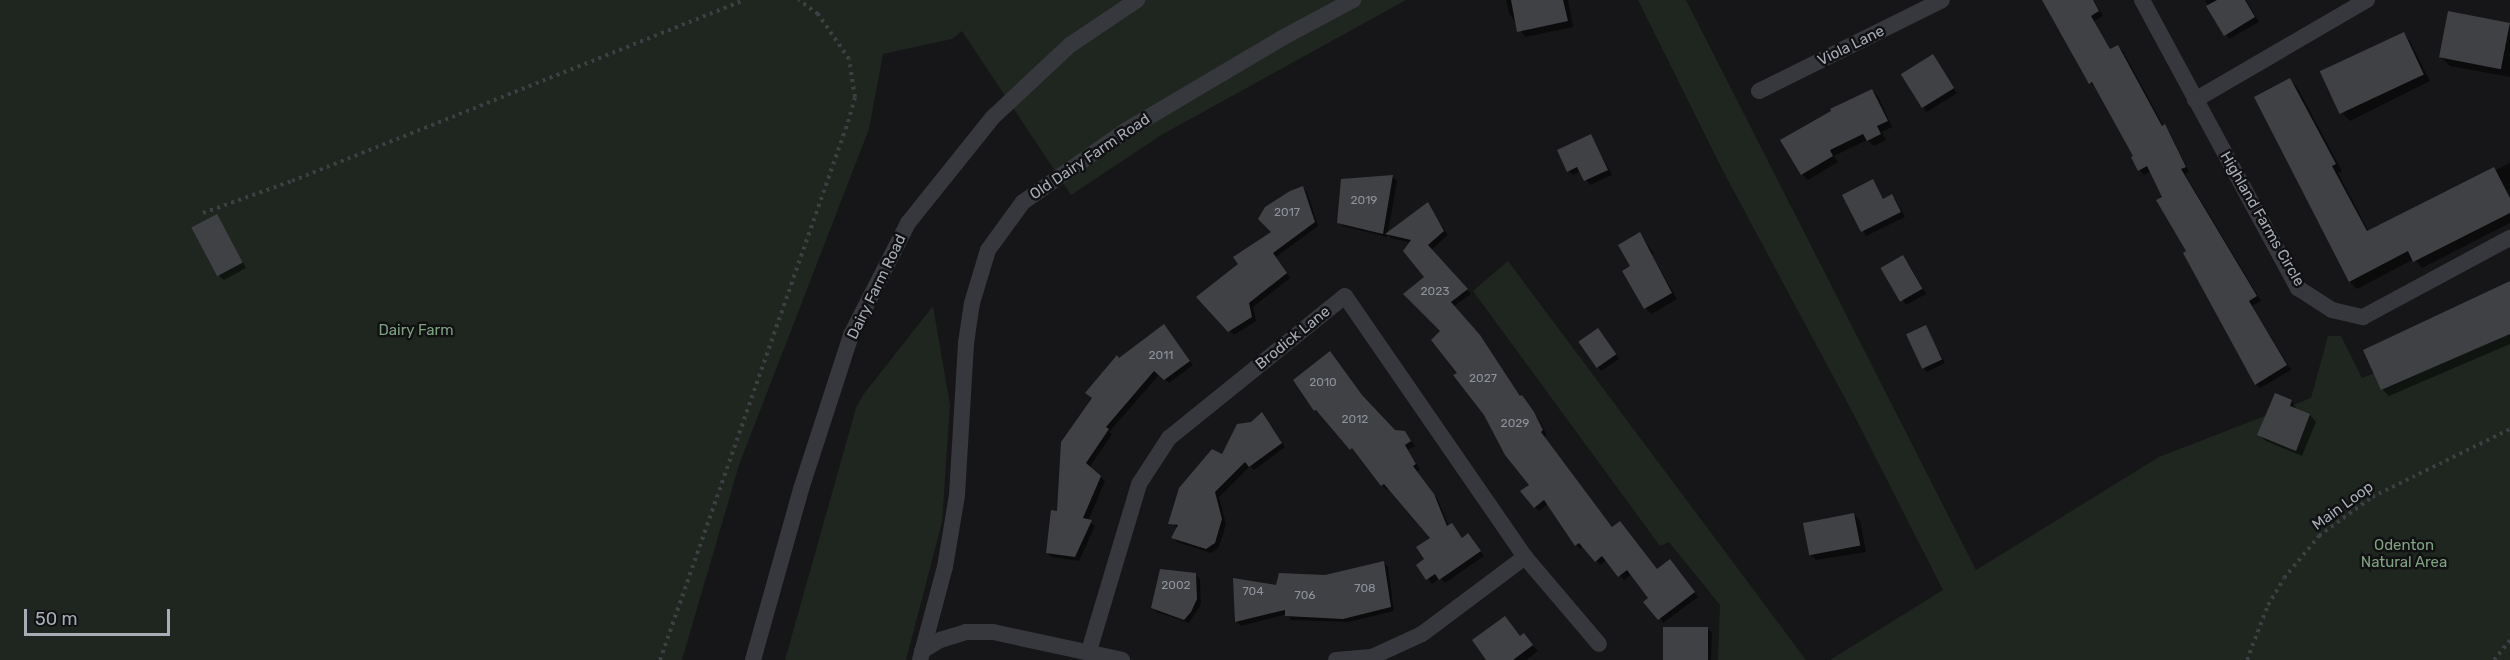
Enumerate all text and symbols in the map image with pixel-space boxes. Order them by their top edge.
street label: Viola Lane [1815,22,1887,70]
street label: Old Dairy Farm Road [1026,110,1154,204]
street label: Highland Farms Circle [2216,148,2308,290]
house number: 2019 [1351,194,1377,208]
house number: 2017 [1274,206,1300,220]
street label: Dairy Farm Road [844,231,910,343]
house number: 2023 [1421,285,1449,299]
street label: Brodick Lane [1252,302,1334,374]
park label: Dairy Farm [378,322,454,340]
house number: 2011 [1149,349,1173,363]
house number: 2027 [1469,372,1497,386]
house number: 2010 [1309,376,1337,390]
house number: 2012 [1342,413,1368,427]
house number: 2029 [1501,417,1529,431]
street label: Main Loop [2309,478,2377,534]
park label: Odenton Natural Area [2361,536,2447,571]
house number: 2002 [1161,579,1191,593]
house number: 708 [1354,582,1376,596]
house number: 704 [1242,585,1264,599]
house number: 706 [1294,589,1316,603]
scale bar [27,597,172,635]
text: 50 m [35,608,78,630]

